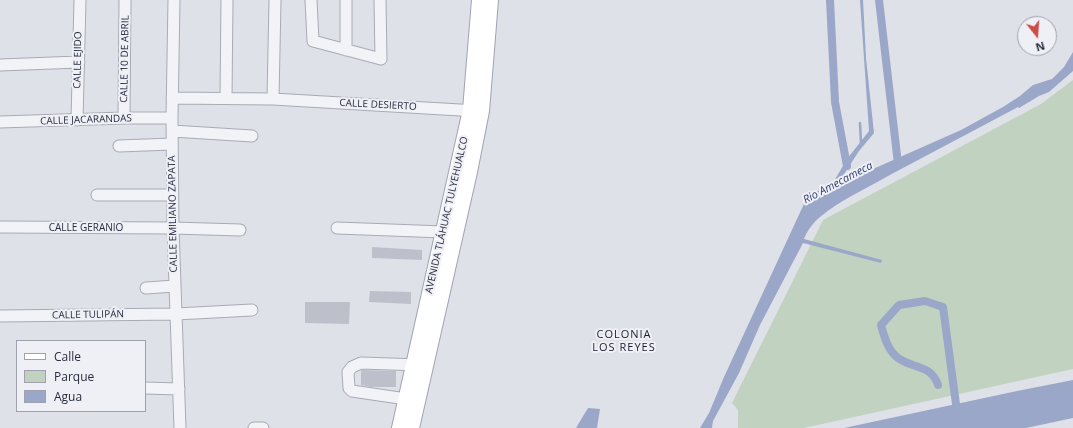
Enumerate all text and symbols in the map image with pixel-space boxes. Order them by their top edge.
street label: CALLE 10 DE ABRIL [118,15,132,103]
north arrow [1017,16,1057,56]
street label: CALLE EJIDO [72,31,84,89]
text: N [1034,39,1047,55]
street label: CALLE DESIERTO [339,97,417,113]
street label: CALLE JACARANDAS [40,112,132,128]
street label: AVENIDA TLÁHUAC TULYEHUALCO [423,135,471,295]
street label: CALLE EMILIANO ZAPATA [166,155,180,273]
water label: Rio Amecameca [801,159,875,207]
street label: CALLE GERANIO [49,222,123,234]
street label: CALLE TULIPÁN [52,308,124,322]
district label: COLONIA LOS REYES [592,328,656,354]
legend [16,340,146,412]
text: Calle [54,348,81,365]
text: Parque [54,368,94,385]
text: Agua [54,388,82,405]

